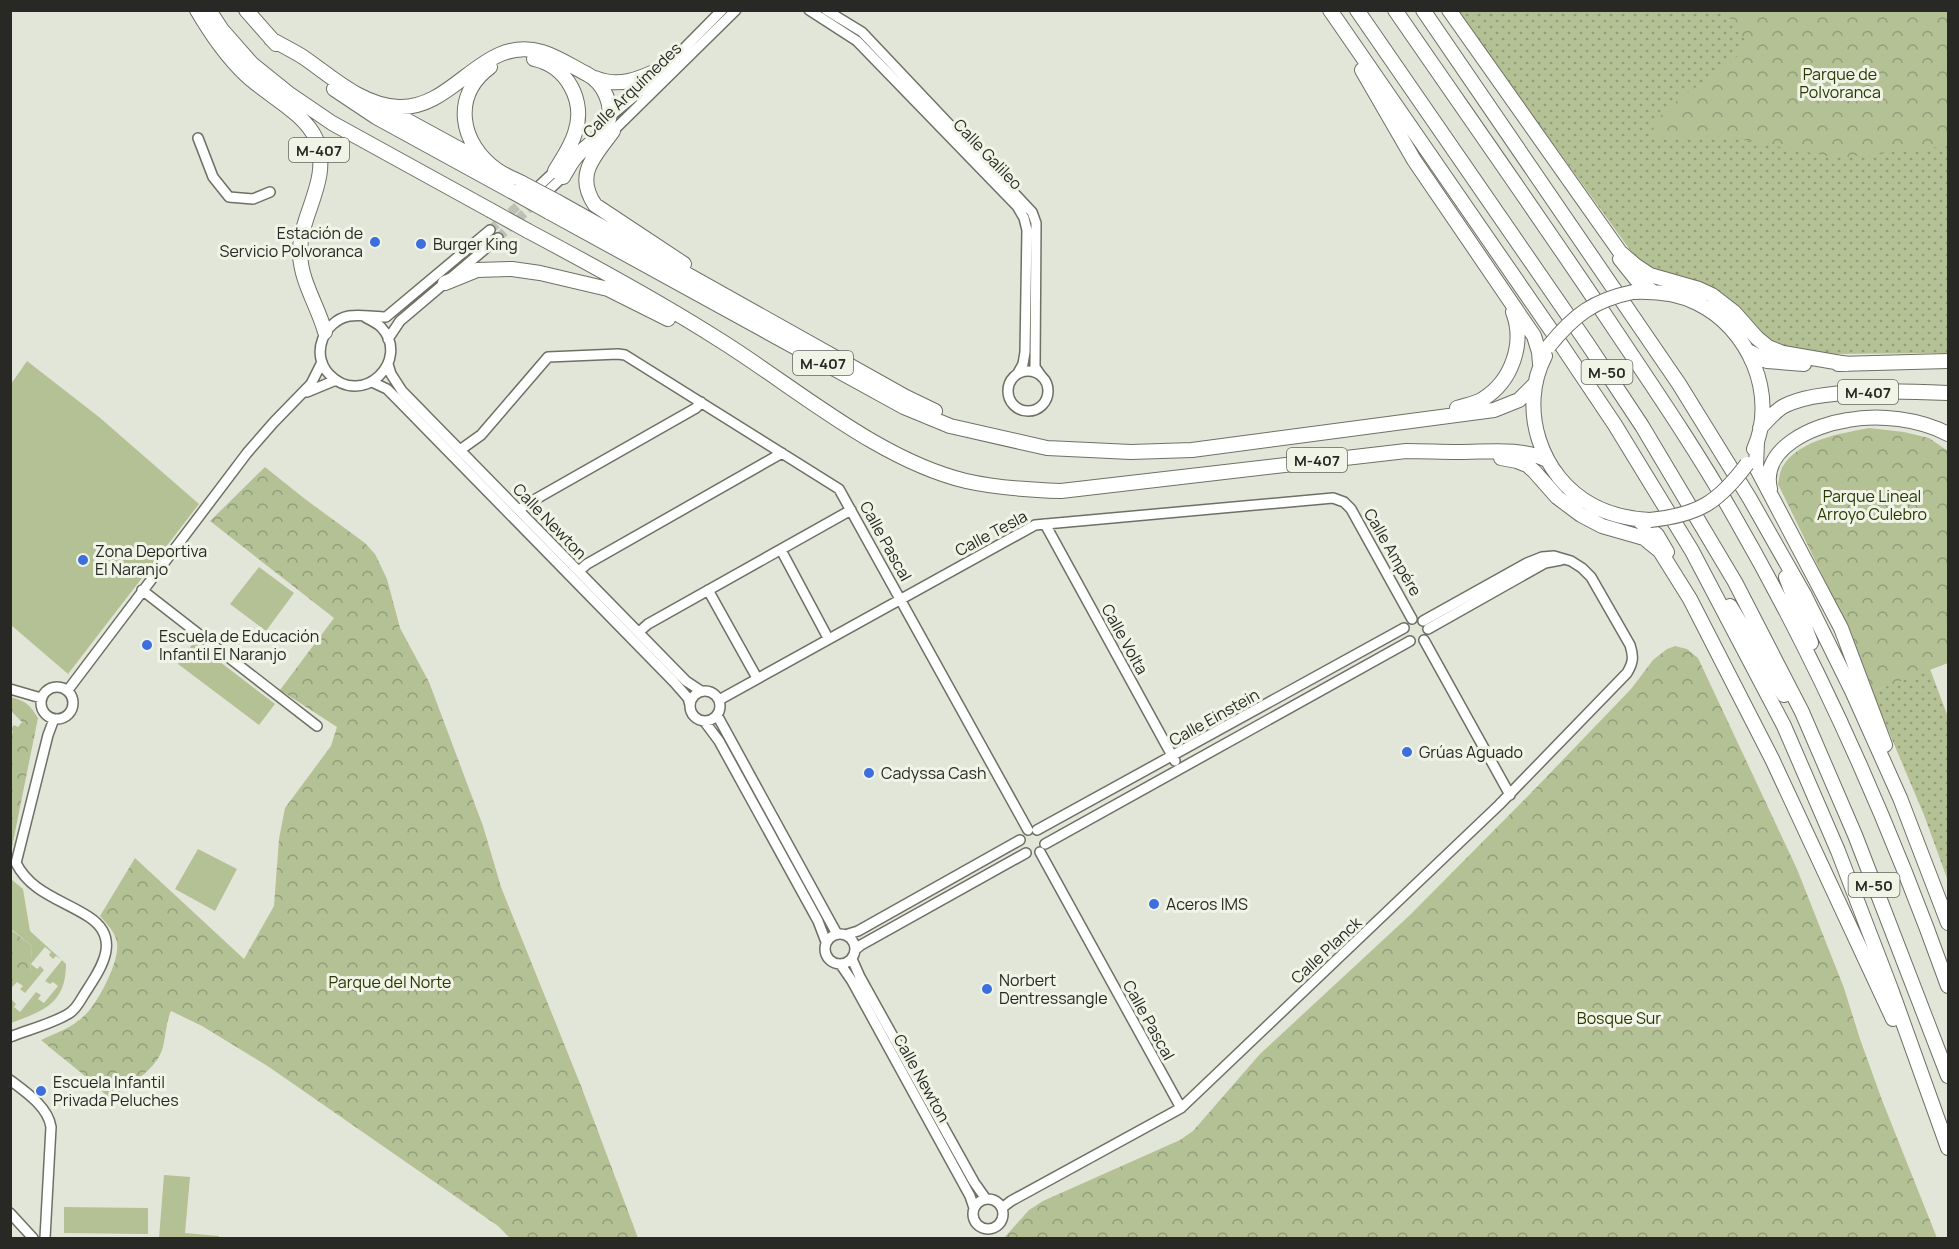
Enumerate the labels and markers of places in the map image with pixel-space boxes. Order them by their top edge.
place label: Estación de Servicio Polvoranca [220,222,363,262]
place label: Burger King [433,233,518,255]
marker: Estación de Servicio Polvoranca [368,235,382,249]
marker: Burger King [414,237,428,251]
place label: Zona Deportiva El Naranjo [95,540,207,580]
marker: Zona Deportiva El Naranjo [76,553,90,567]
place label: Escuela de Educación Infantil El Naranjo [159,625,319,665]
marker: Escuela de Educación Infantil El Naranjo [140,638,154,652]
place label: Grúas Aguado [1419,741,1523,763]
marker: Grúas Aguado [1400,745,1414,759]
place label: Cadyssa Cash [881,762,986,784]
marker: Cadyssa Cash [862,766,876,780]
place label: Aceros IMS [1166,893,1248,915]
marker: Aceros IMS [1147,897,1161,911]
place label: Norbert Dentressangle [999,969,1107,1009]
marker: Norbert Dentressangle [980,982,994,996]
place label: Escuela Infantil Privada Peluches [53,1071,179,1111]
marker: Escuela Infantil Privada Peluches [34,1084,48,1098]

